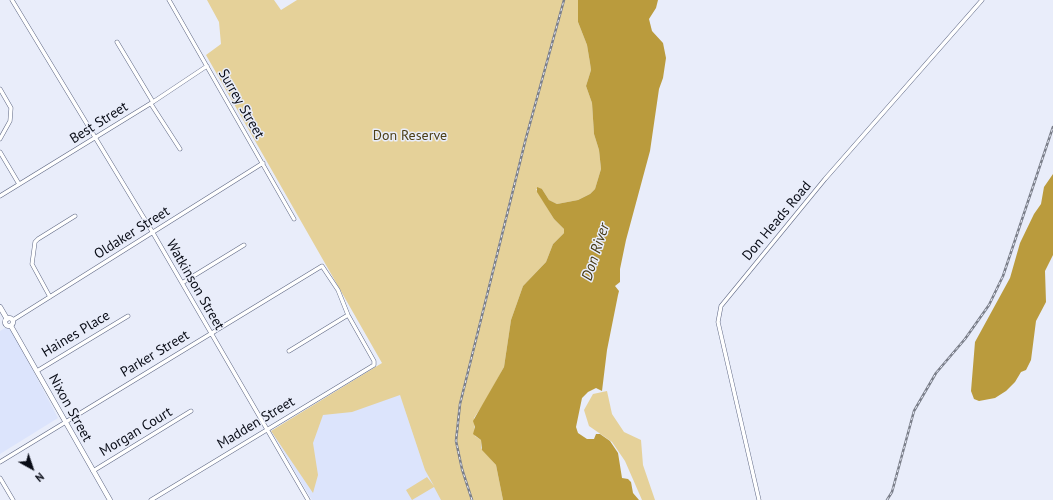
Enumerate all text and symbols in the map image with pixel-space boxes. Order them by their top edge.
street label: Surrey Street [214,66,268,142]
street label: Best Street [67,99,131,147]
park label: Don Reserve [373,128,447,144]
street label: Don Heads Road [739,178,815,264]
street label: Oldaker Street [91,203,173,263]
water label: Don River [578,221,614,283]
street label: Watkinson Street [162,237,228,333]
street label: Haines Place [39,307,113,361]
street label: Parker Street [118,327,192,381]
street label: Nixon Street [45,371,95,445]
street label: Madden Street [214,393,298,453]
street label: Morgan Court [97,404,175,460]
north arrow [12,448,52,488]
text: N [32,470,47,485]

